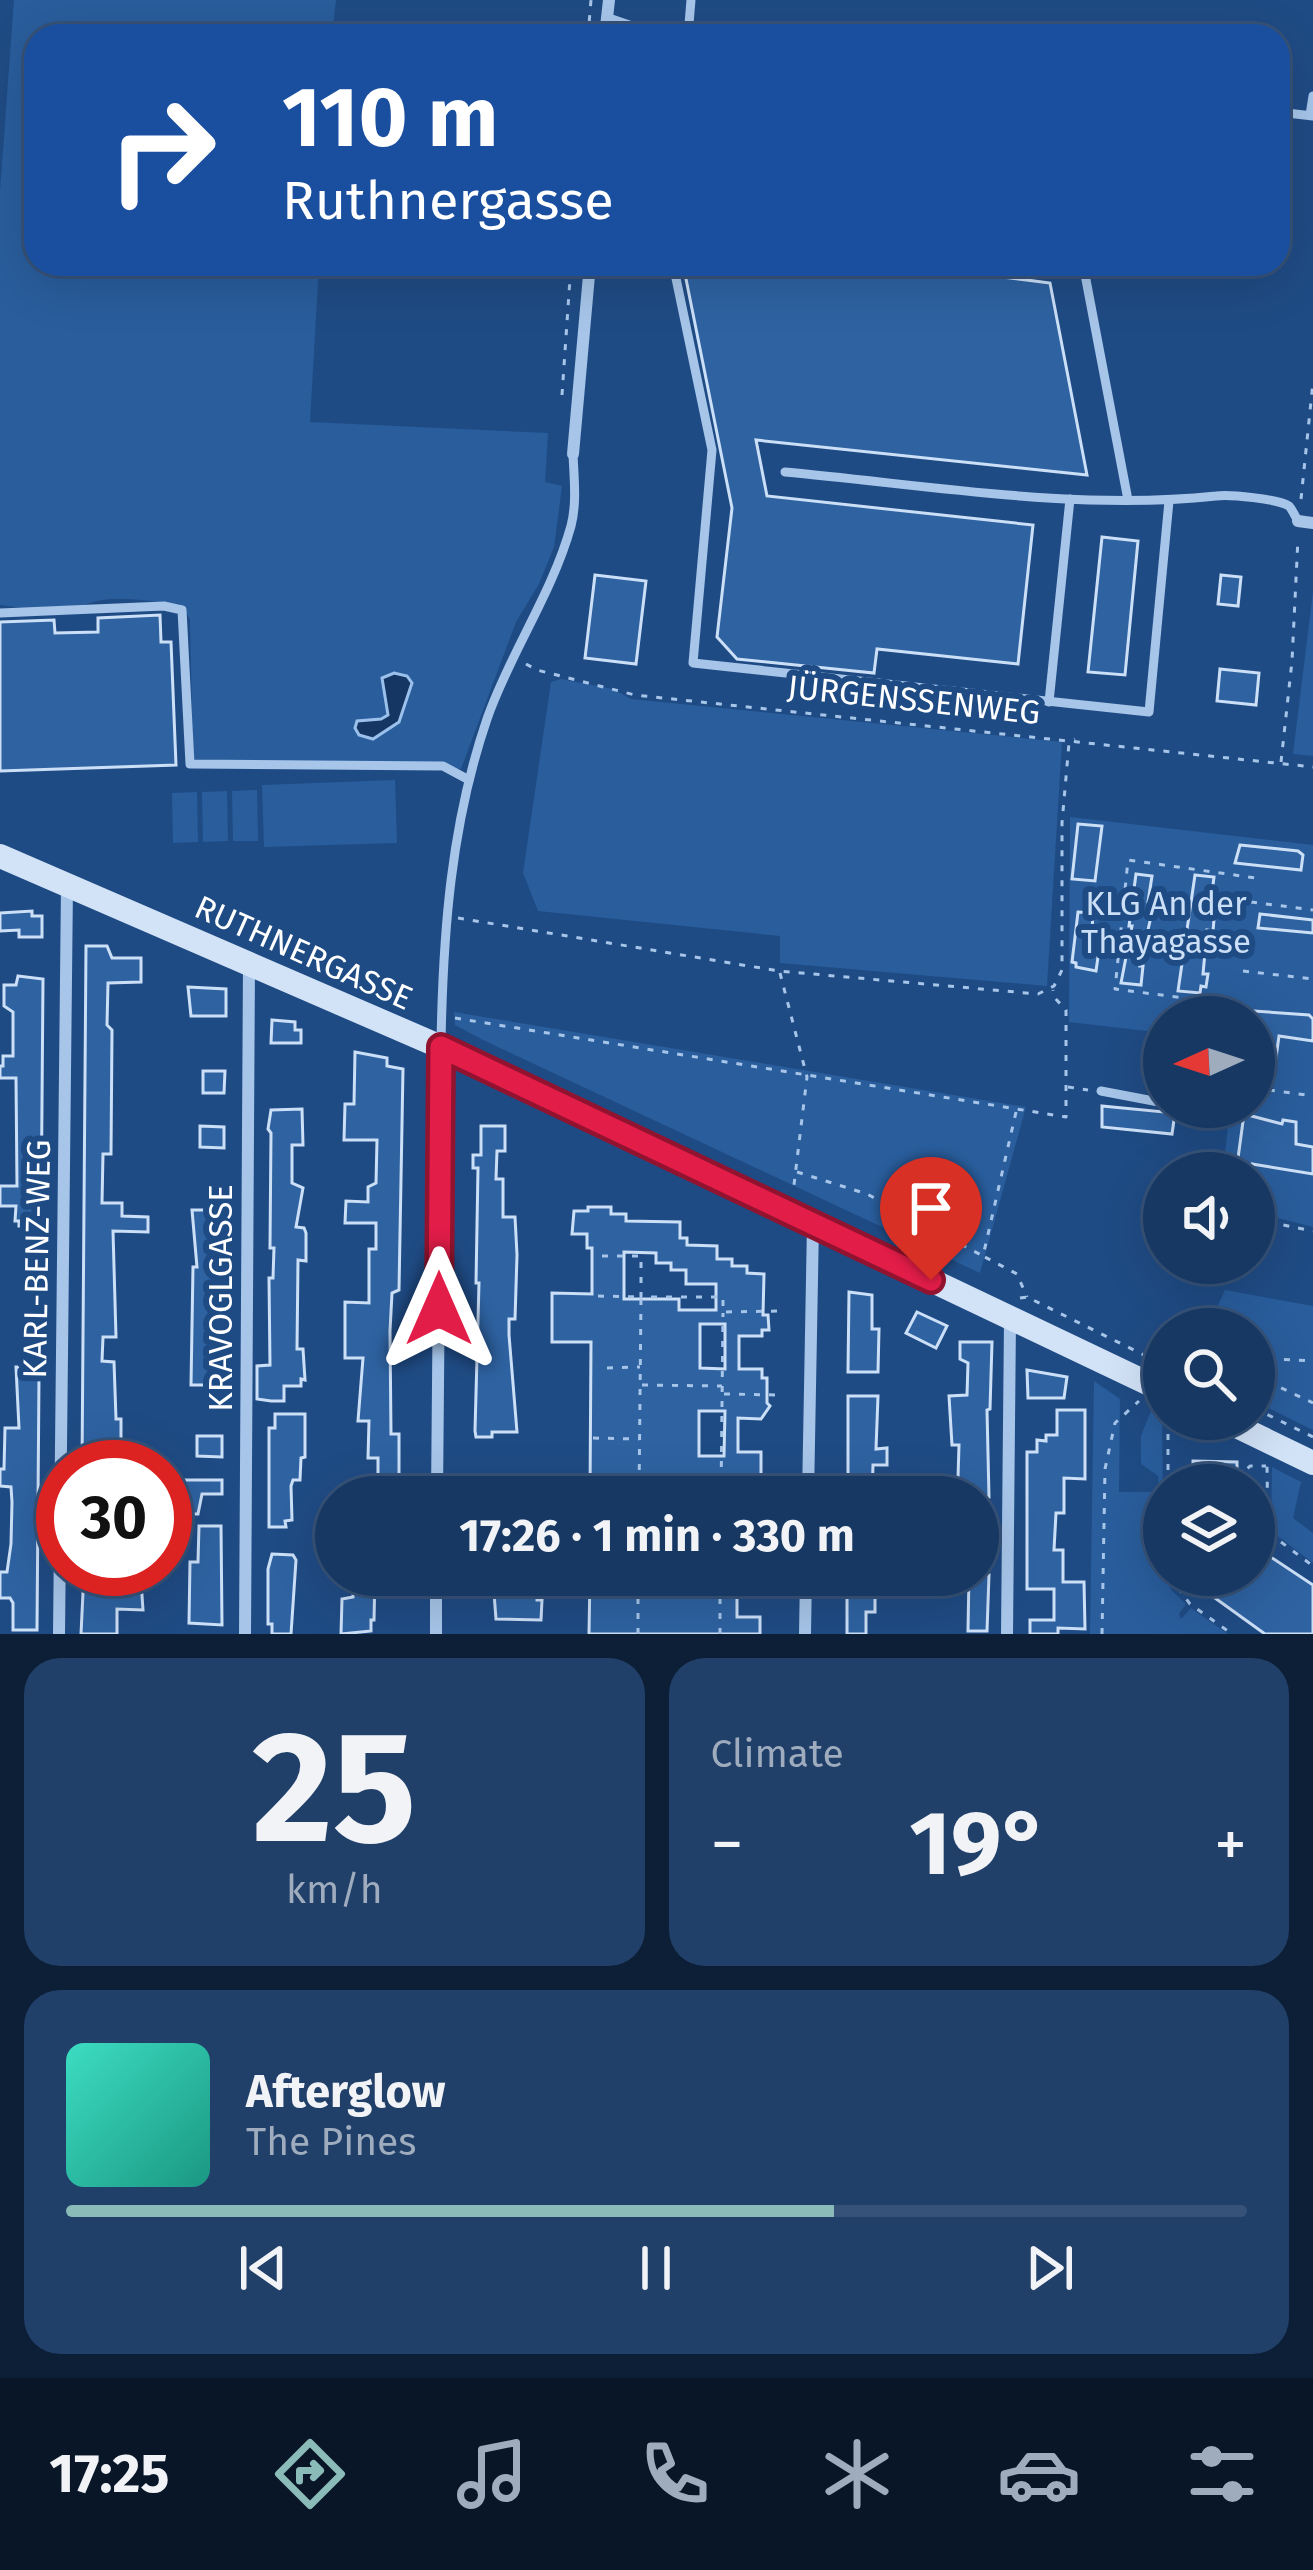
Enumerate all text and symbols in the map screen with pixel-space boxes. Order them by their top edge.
text: 110 m [282,67,498,168]
icon: right [84,72,240,228]
text: Ruthnergasse [282,169,614,233]
street label: JÜRGENSSENWEG [786,667,1042,733]
park label: KLG An der Thayagasse [1081,884,1251,962]
street label: RUTHNERGASSE [189,887,419,1019]
north arrow [1143,996,1275,1128]
map controls [1143,996,1275,1596]
street label: KARL-BENZ-WEG [15,1139,59,1379]
button: sound [1143,1152,1275,1284]
pin [880,1157,982,1280]
icon: arrive [898,1175,964,1241]
street label: KRAVOGLGASSE [201,1184,241,1412]
position arrow [376,1246,502,1372]
button: search [1143,1308,1275,1440]
speed limit sign: 30 [36,1440,192,1596]
button: layers [1143,1464,1275,1596]
text: 17:26 · 1 min · 330 m [459,1509,855,1563]
text: 25 [252,1695,416,1882]
text: Climate [711,1731,844,1777]
text: 19° [909,1790,1048,1898]
text: − [711,1805,744,1884]
text: + [1214,1805,1247,1884]
text: km/h [286,1867,383,1913]
text: Afterglow [246,2065,445,2119]
text: The Pines [246,2119,417,2165]
icon: previous [230,2235,296,2301]
icon: pause [623,2235,689,2301]
icon: next [1017,2235,1083,2301]
icon: directions [268,2432,352,2516]
icon: music [450,2432,534,2516]
icon: phone [633,2432,717,2516]
icon: climate [815,2432,899,2516]
icon: car [997,2432,1081,2516]
icon: filters [1180,2432,1264,2516]
text: 17:25 [49,2442,169,2506]

